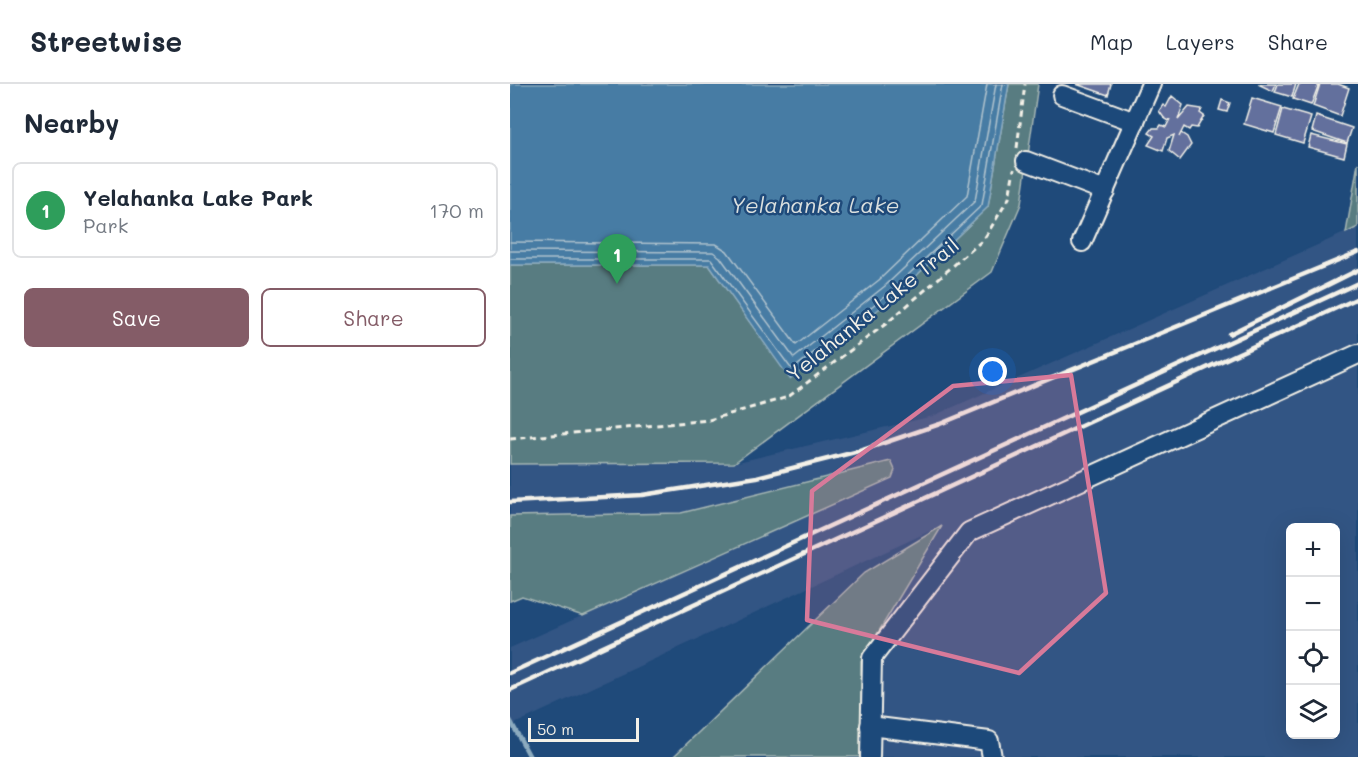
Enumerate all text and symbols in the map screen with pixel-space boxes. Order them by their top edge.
text: Streetwise [30,23,182,59]
text: Map [1090,28,1133,55]
text: Layers [1166,28,1235,55]
text: Share [1268,28,1328,55]
text: Nearby [24,106,119,140]
text: Yelahanka Lake Park [83,183,313,212]
water label: Yelahanka Lake [731,190,899,219]
text: 1 [41,197,50,223]
text: 170 m [429,197,484,223]
text: Park [83,212,128,238]
street label: Yelahanka Lake Trail [780,231,964,387]
pin: 1 [598,234,636,284]
button: Save [24,288,249,347]
button: Share [261,288,486,347]
your location [978,357,1007,386]
map controls [1286,523,1340,739]
button: + [1286,523,1340,577]
button: − [1286,577,1340,631]
button: locate [1286,631,1340,685]
button: layers [1286,685,1340,739]
scale bar [528,715,639,742]
text: 50 m [537,718,574,739]

